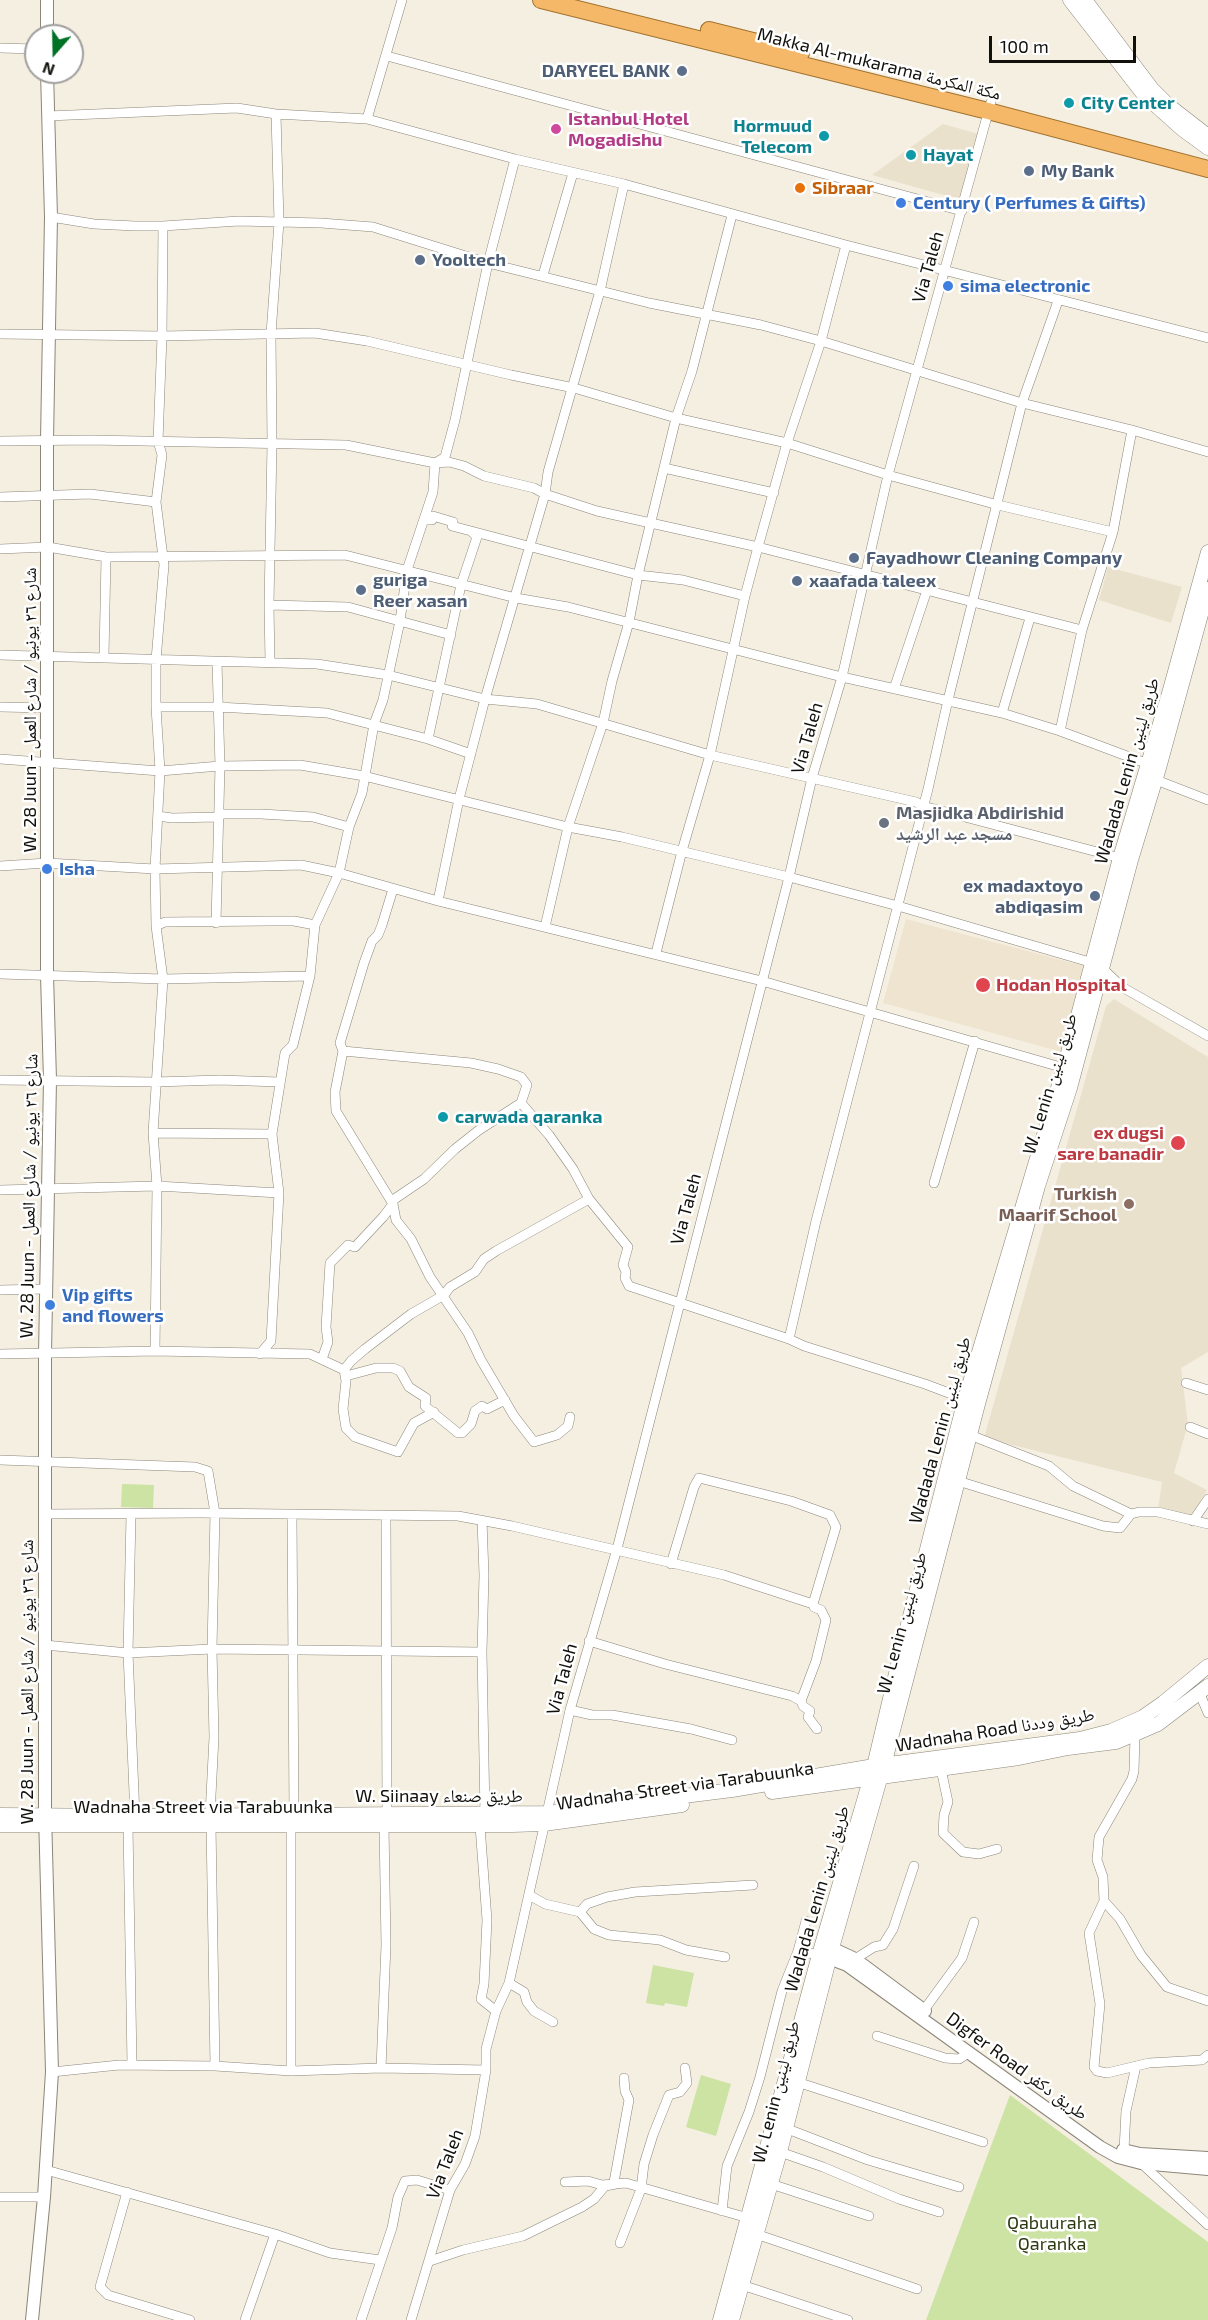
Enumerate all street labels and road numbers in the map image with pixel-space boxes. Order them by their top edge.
street label: Makka Al-mukarama مكة المكرمة [755,23,1003,105]
street label: Via Taleh [907,229,949,305]
street label: W. 28 Juun - شارع ٢٦ يونيو / شارع العمل [19,567,41,853]
street label: Wadada Lenin طريق لينين [1090,675,1164,867]
street label: Via Taleh [786,700,828,776]
street label: W. Lenin طريق لينين [1018,1011,1082,1157]
street label: W. 28 Juun - شارع ٢٦ يونيو / شارع العمل [16,1053,42,1339]
street label: Via Taleh [666,1171,706,1247]
street label: Wadada Lenin طريق لينين [905,1334,975,1526]
street label: W. 28 Juun - شارع ٢٦ يونيو / شارع العمل [16,1539,38,1825]
street label: W. Lenin طريق لينين [873,1549,931,1697]
street label: Via Taleh [542,1641,582,1717]
street label: Wadnaha Road طريق وددنا [894,1704,1096,1756]
street label: Wadnaha Street via Tarabuunka [555,1757,815,1815]
street label: W. Siinaay طريق صنعاء [355,1785,523,1807]
street label: Wadnaha Street via Tarabuunka [73,1796,333,1818]
street label: Wadada Lenin طريق لينين [780,1803,854,1995]
street label: Digfer Road طريق دكفر [942,2007,1092,2125]
street label: W. Lenin طريق لينين [748,2018,804,2166]
street label: Via Taleh [422,2126,468,2202]

